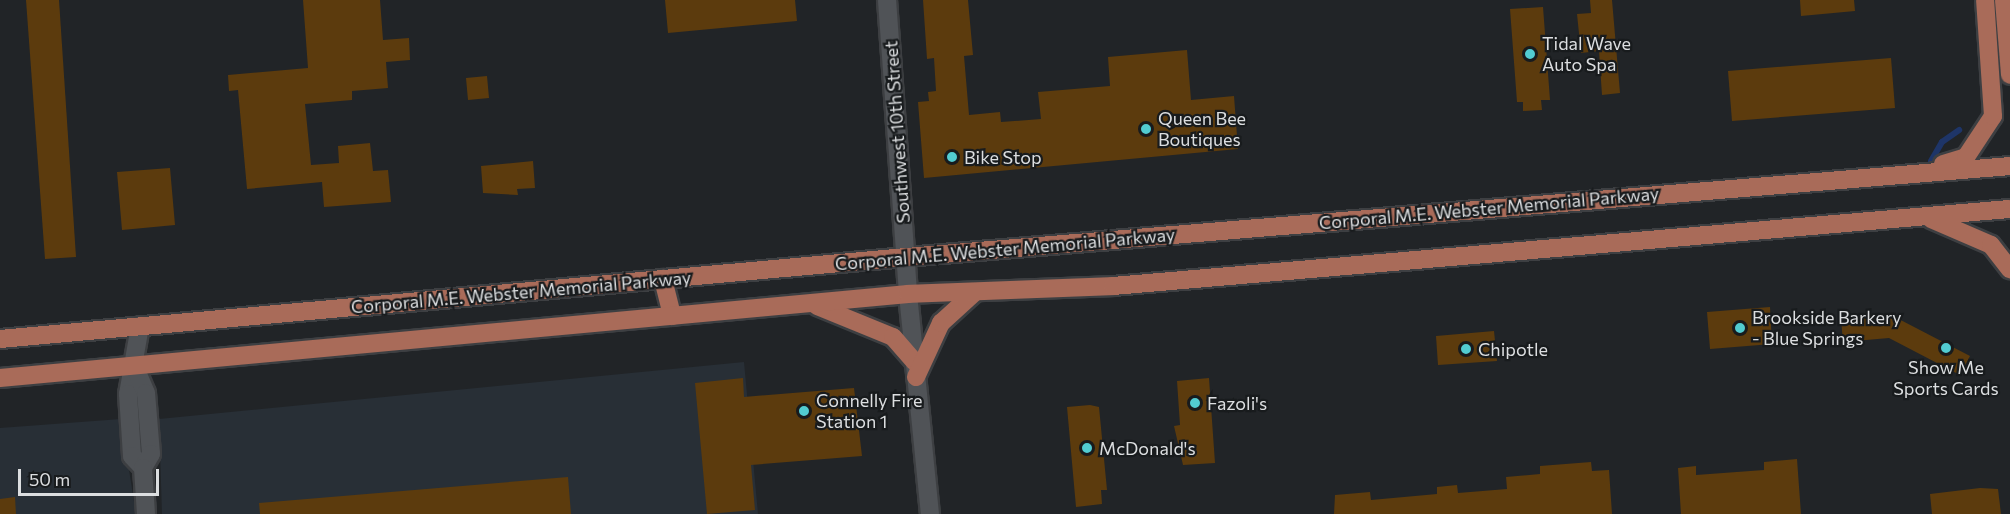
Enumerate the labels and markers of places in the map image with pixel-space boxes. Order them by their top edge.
place label: Tidal Wave Auto Spa [1542,33,1631,76]
marker: Tidal Wave Auto Spa [1523,47,1537,61]
place label: Queen Bee Boutiques [1158,108,1246,150]
marker: Queen Bee Boutiques [1139,122,1153,136]
place label: Bike Stop [964,146,1042,168]
marker: Bike Stop [945,150,959,164]
place label: Brookside Barkery - Blue Springs [1752,307,1901,350]
marker: Brookside Barkery - Blue Springs [1733,321,1747,335]
place label: Chipotle [1478,338,1548,360]
marker: Show Me Sports Cards [1939,341,1953,355]
marker: Chipotle [1459,342,1473,356]
place label: Show Me Sports Cards [1893,357,1999,400]
place label: Connelly Fire Station 1 [816,390,922,432]
place label: Fazoli's [1207,392,1267,414]
marker: Fazoli's [1188,396,1202,410]
marker: Connelly Fire Station 1 [797,404,811,418]
place label: McDonald's [1099,437,1196,459]
marker: McDonald's [1080,441,1094,455]

